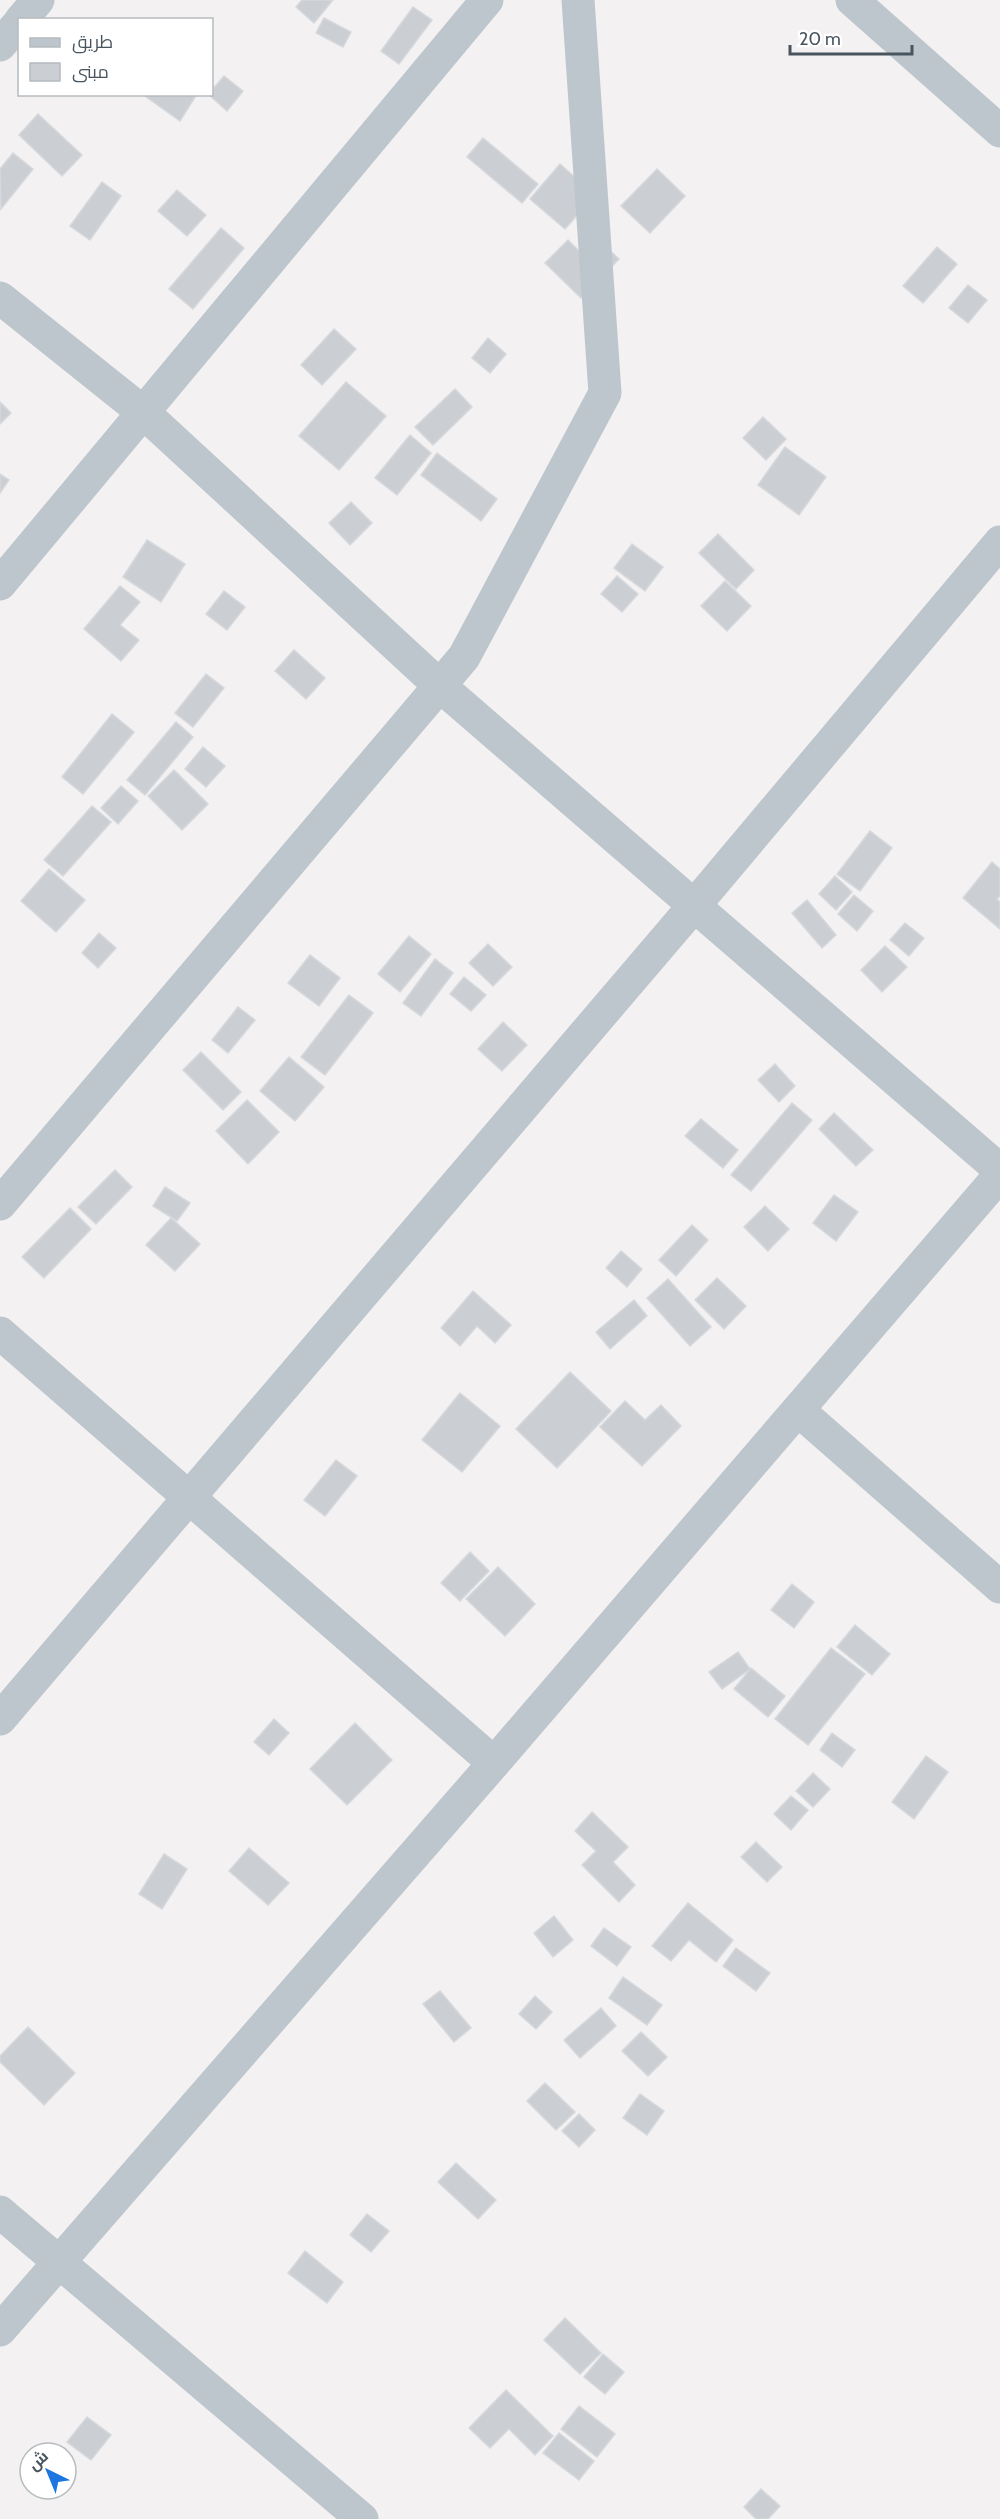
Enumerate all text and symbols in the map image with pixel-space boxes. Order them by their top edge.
legend [18,18,213,96]
scale bar [790,18,912,56]
text: 20 m [799,28,841,50]
text: طريق [72,31,113,54]
text: مبنى [72,61,109,83]
north arrow [18,2441,78,2501]
text: ش [24,2446,52,2474]

